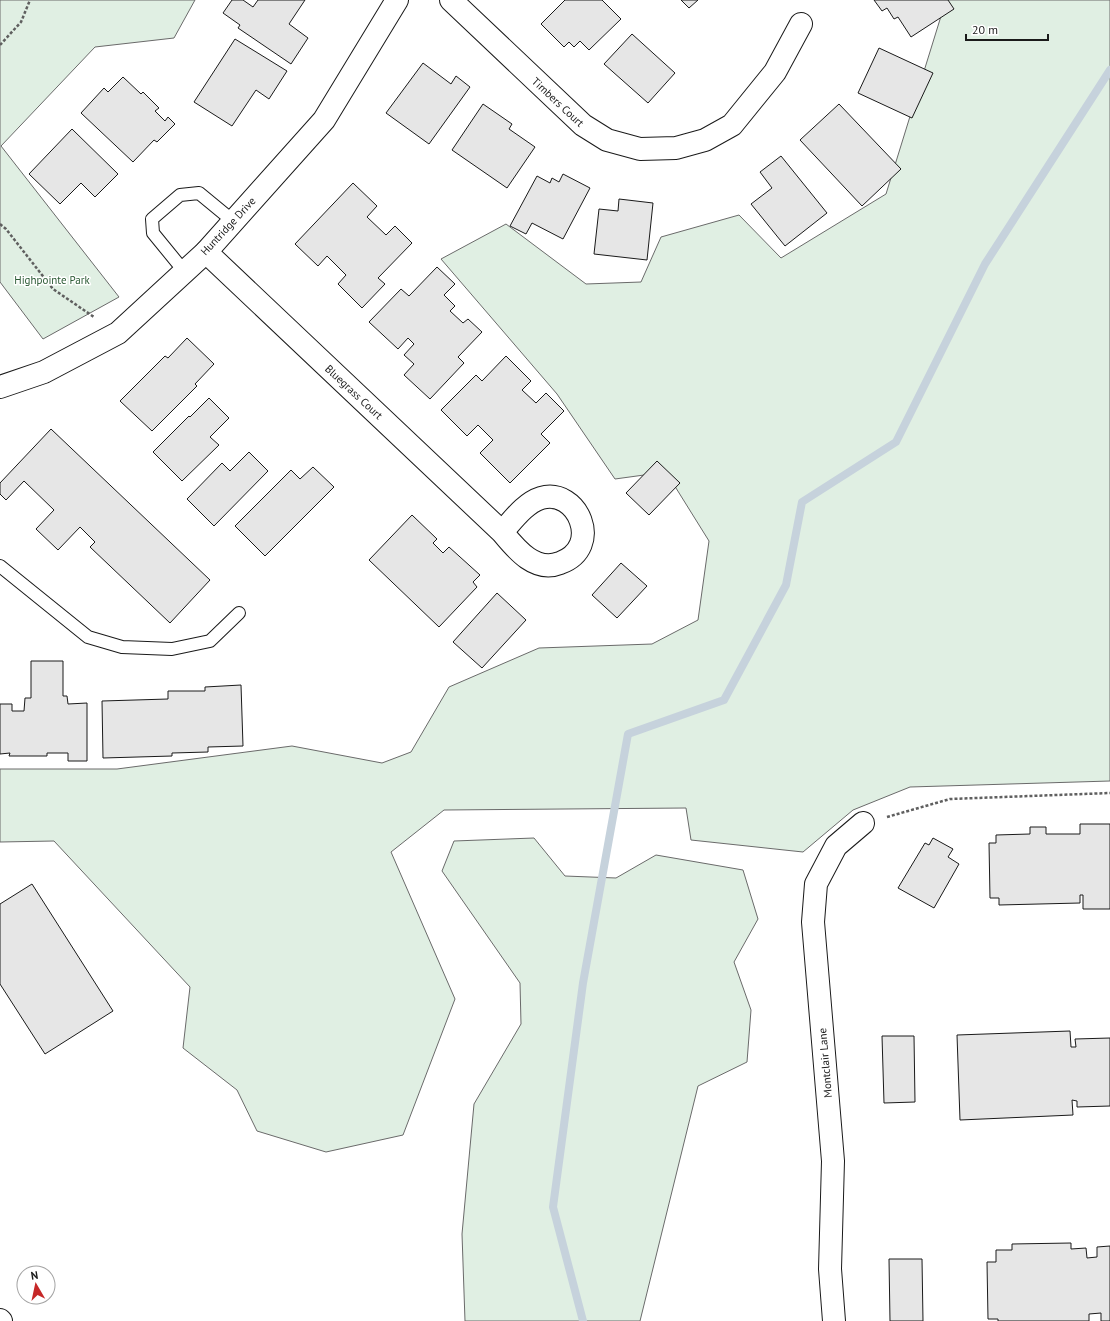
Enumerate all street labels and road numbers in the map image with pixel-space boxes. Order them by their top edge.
street label: Timbers Court [529,74,587,130]
street label: Huntridge Drive [197,194,259,258]
street label: Bluegrass Court [322,362,386,422]
street label: Montclair Lane [815,1027,835,1098]

